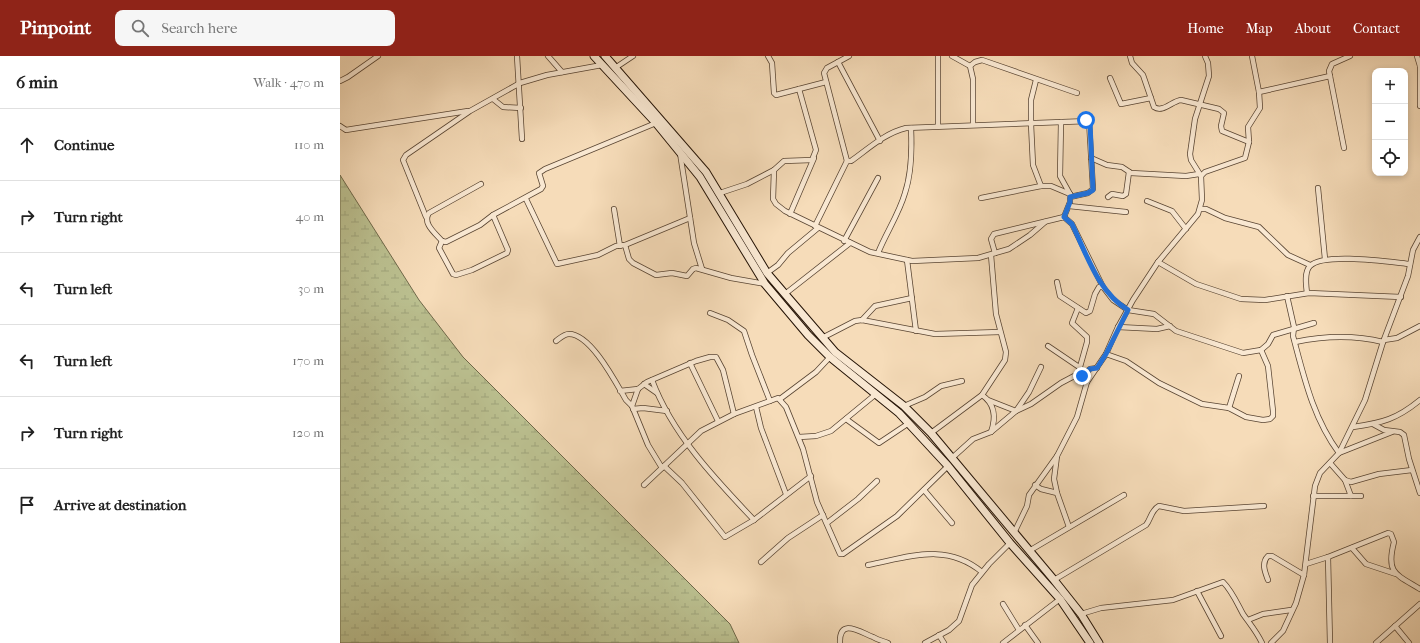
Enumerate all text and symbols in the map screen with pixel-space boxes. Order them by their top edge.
search box [115,10,395,46]
text: Pinpoint [20,17,91,39]
icon: search [129,17,151,39]
text: Search here [161,19,237,37]
text: Home [1187,20,1224,37]
text: Map [1246,20,1273,37]
text: About [1295,20,1331,37]
text: Contact [1353,20,1400,37]
map controls [1372,68,1408,176]
button: + [1372,68,1408,104]
text: 6 min [16,72,58,92]
text: Walk · 470 m [253,75,324,90]
button: − [1372,104,1408,140]
route start [1077,111,1095,129]
icon: ahead [16,134,38,156]
text: Continue [54,136,114,154]
text: 110 m [294,137,324,152]
button: locate [1372,140,1408,176]
icon: right [16,206,38,228]
text: Turn right [54,208,123,226]
text: 40 m [296,209,324,224]
icon: left [16,278,38,300]
text: Turn left [54,280,112,298]
text: 30 m [298,281,324,296]
icon: left [16,350,38,372]
text: Turn left [54,352,112,370]
text: 170 m [292,353,324,368]
route end [1073,367,1091,385]
icon: right [16,422,38,444]
text: Turn right [54,424,123,442]
text: 120 m [292,425,324,440]
icon: arrive [16,494,38,516]
text: Arrive at destination [54,496,186,514]

